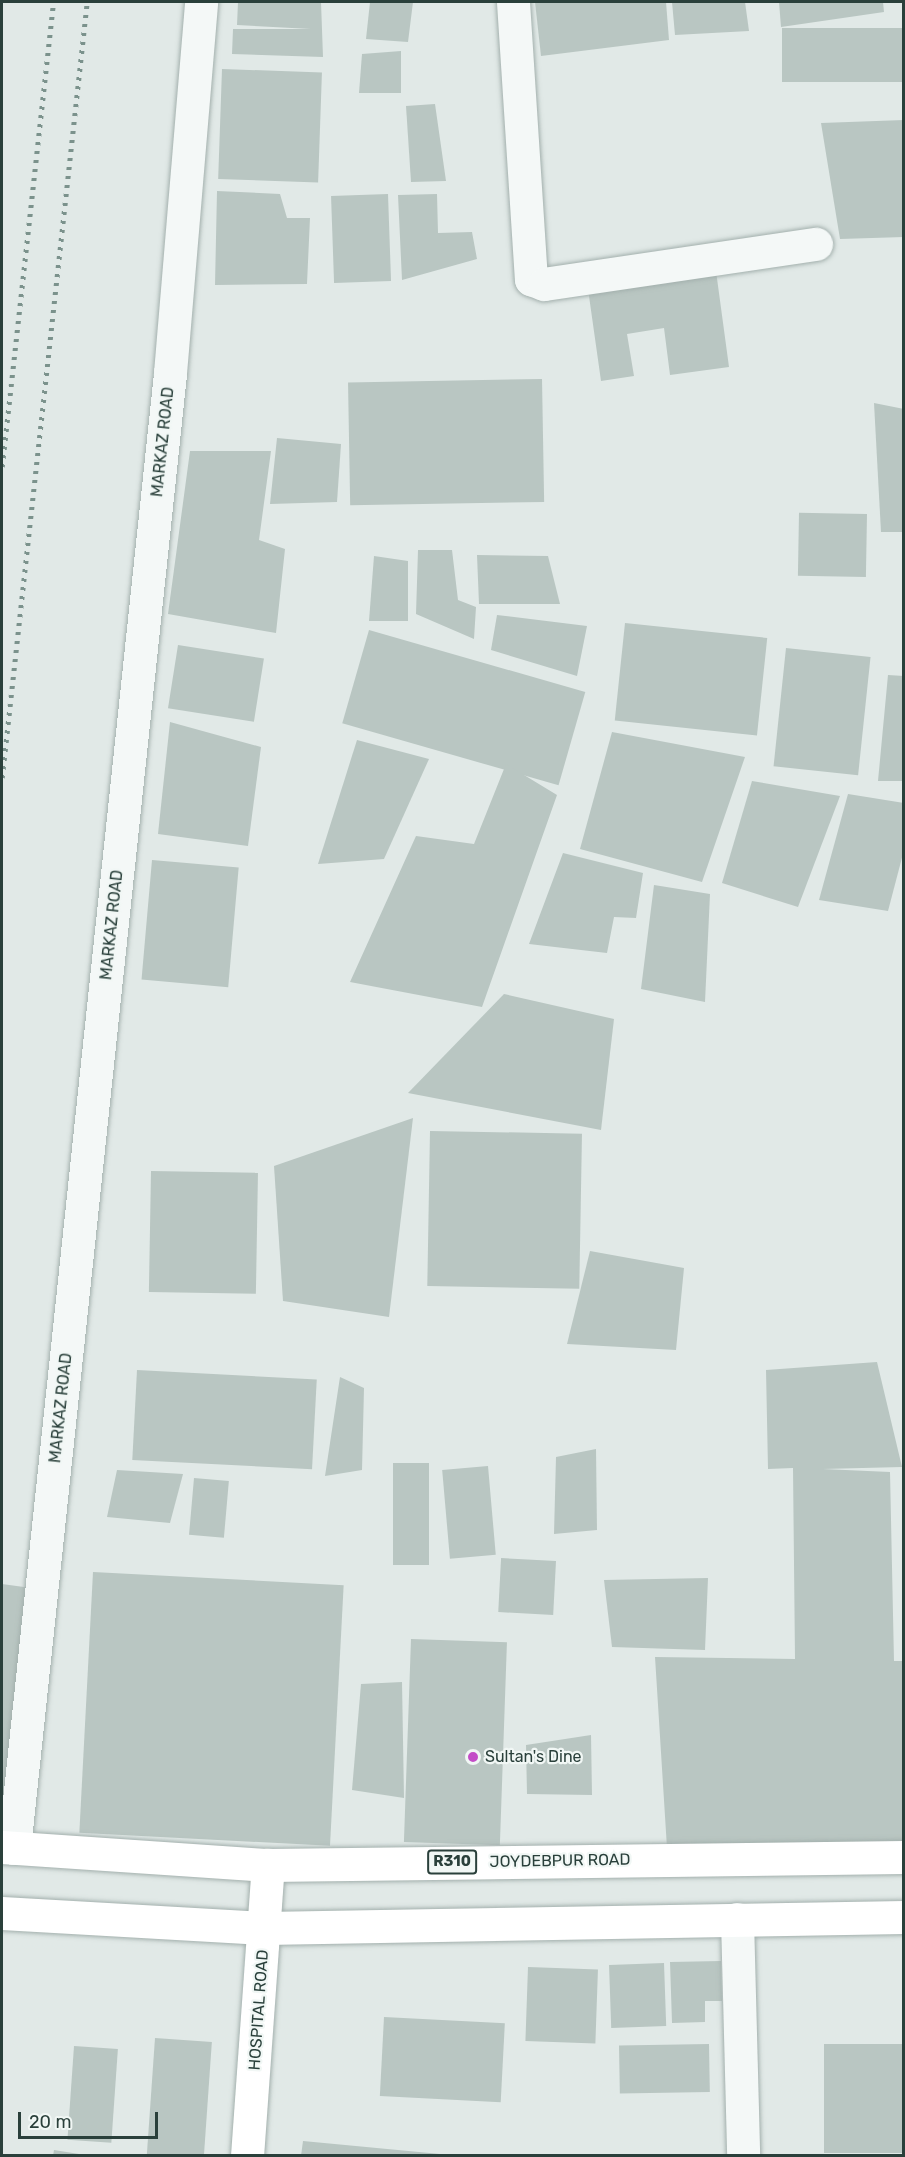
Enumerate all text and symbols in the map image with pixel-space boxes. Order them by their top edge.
street label: MARKAZ ROAD [148,386,178,498]
street label: MARKAZ ROAD [97,869,127,981]
street label: MARKAZ ROAD [46,1352,76,1464]
place label: Sultan's Dine [485,1747,582,1767]
marker: Sultan's Dine [466,1750,480,1764]
road number: R310 [426,1850,478,1874]
street label: JOYDEBPUR ROAD [489,1850,631,1872]
street label: HOSPITAL ROAD [245,1949,273,2071]
scale bar [21,2100,160,2138]
text: 20 m [29,2111,71,2133]

